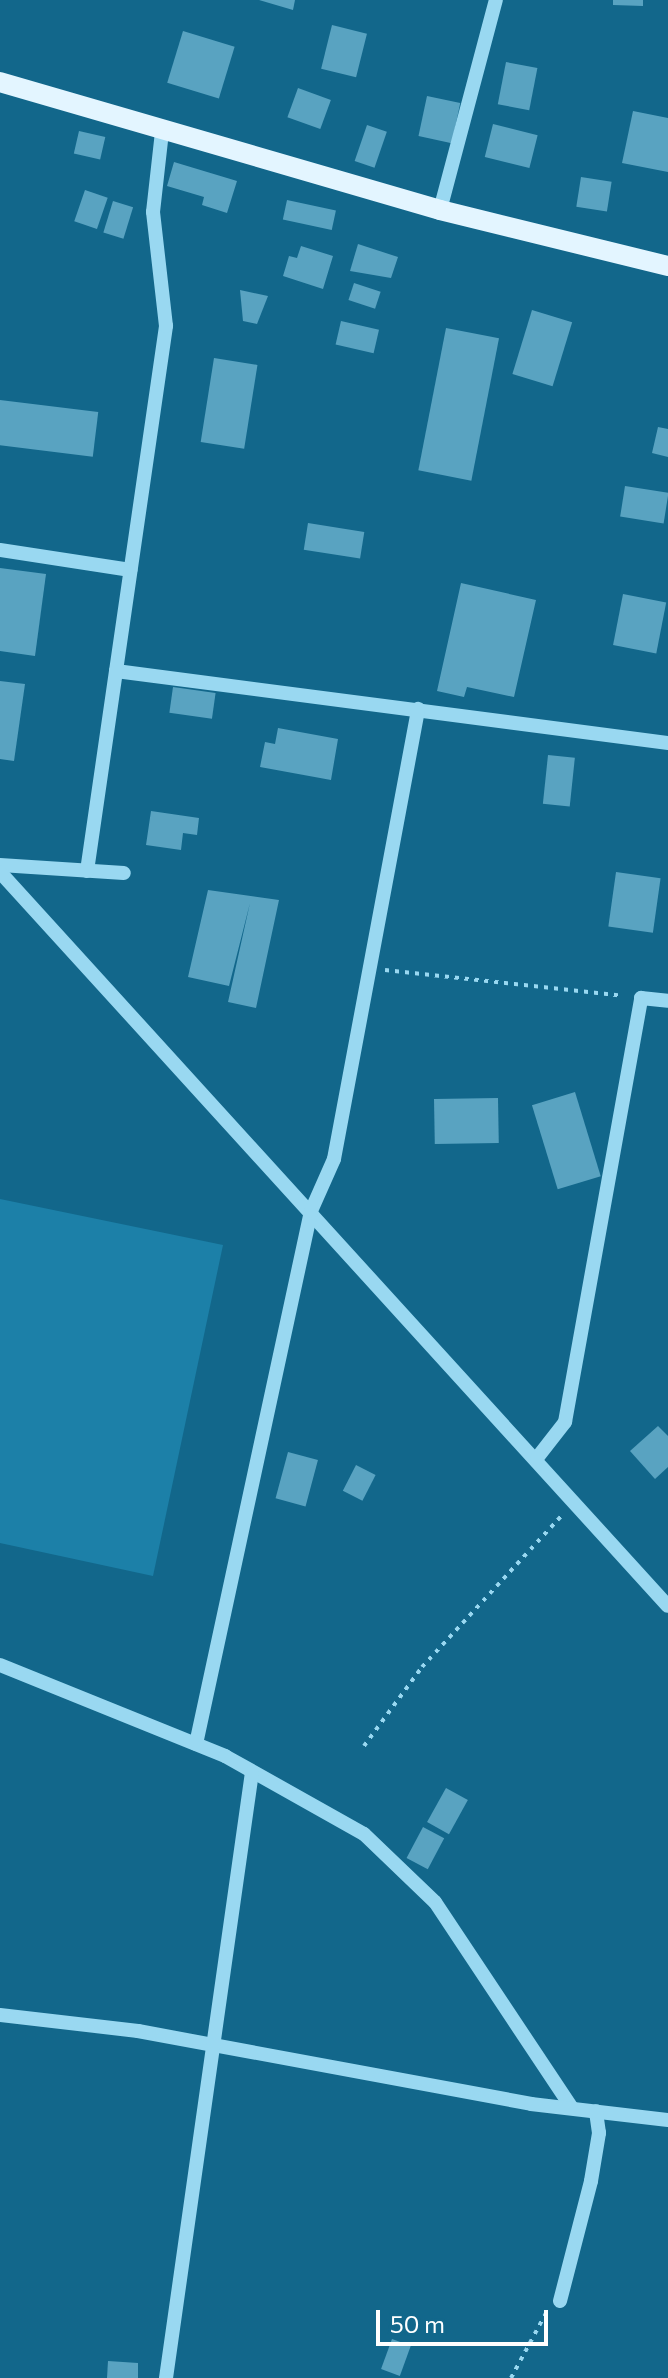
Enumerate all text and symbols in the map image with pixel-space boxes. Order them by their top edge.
scale bar [380,2294,552,2344]
text: 50 m [390,2309,445,2338]

